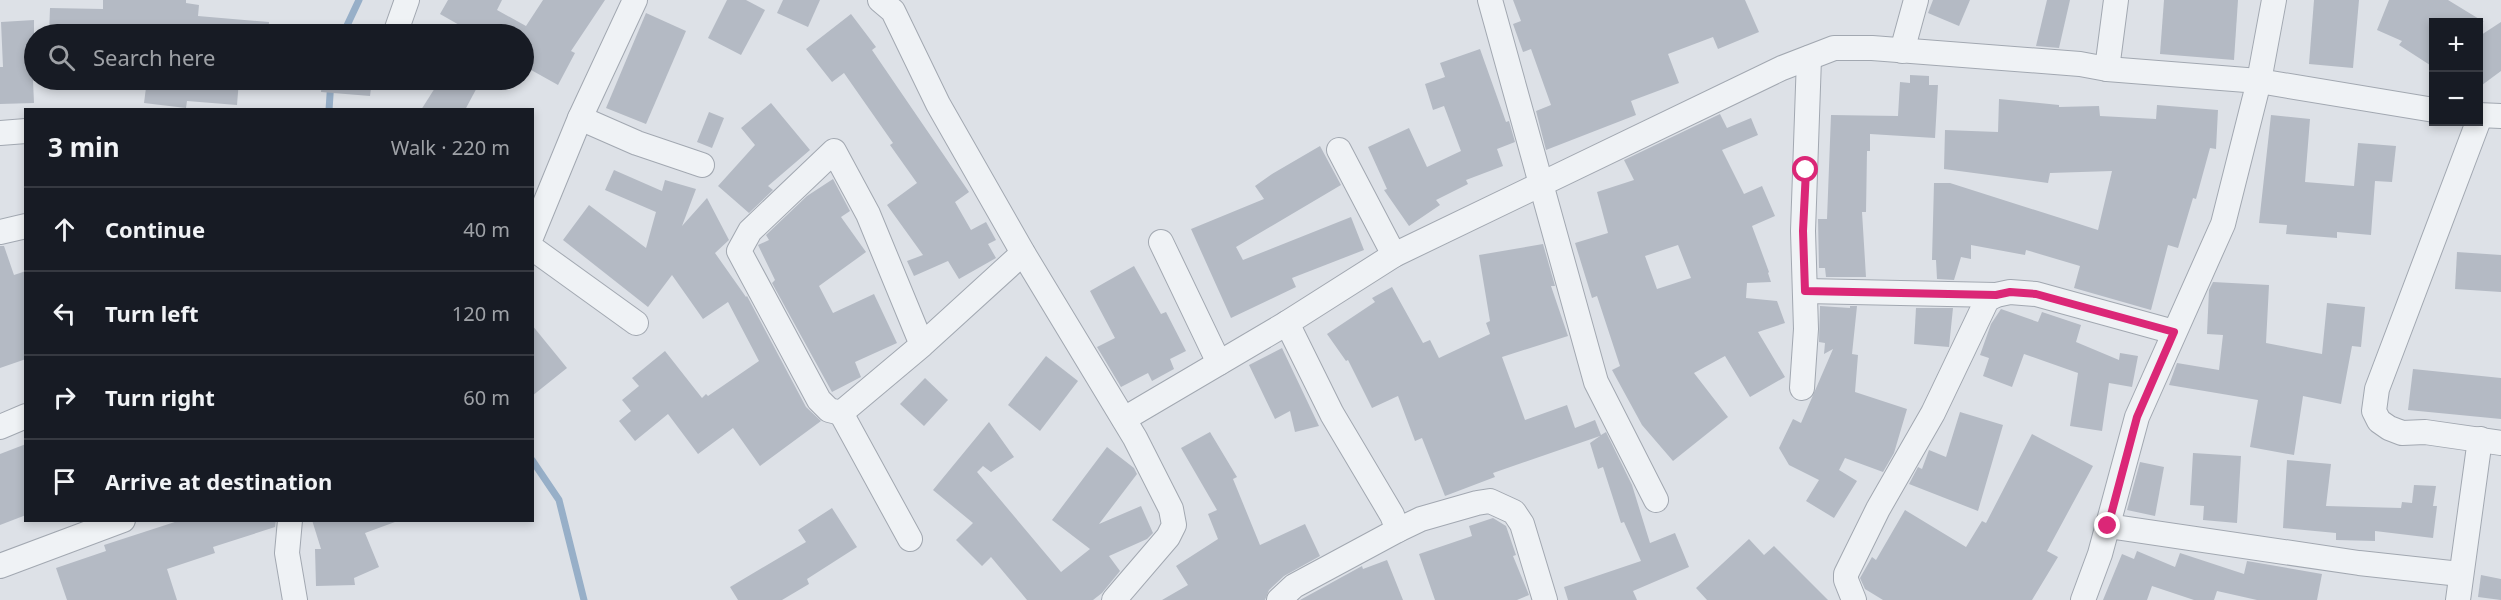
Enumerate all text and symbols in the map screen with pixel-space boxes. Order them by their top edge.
map controls [2429,18,2483,126]
button: + [2429,18,2483,72]
search box [24,24,534,90]
icon: search [45,41,78,74]
text: Search here [93,42,215,72]
button: − [2429,72,2483,126]
text: 3 min [48,129,120,165]
text: Walk · 220 m [391,134,510,161]
route start [1792,156,1818,182]
icon: ahead [48,213,81,246]
text: Continue [105,214,205,244]
text: 40 m [463,216,510,243]
icon: left [48,297,81,330]
text: Turn left [105,298,199,328]
text: 120 m [452,300,510,327]
icon: right [48,381,81,414]
text: Turn right [105,382,215,412]
text: 60 m [463,384,510,411]
icon: arrive [48,465,81,498]
text: Arrive at destination [105,466,332,496]
route end [2094,512,2120,538]

